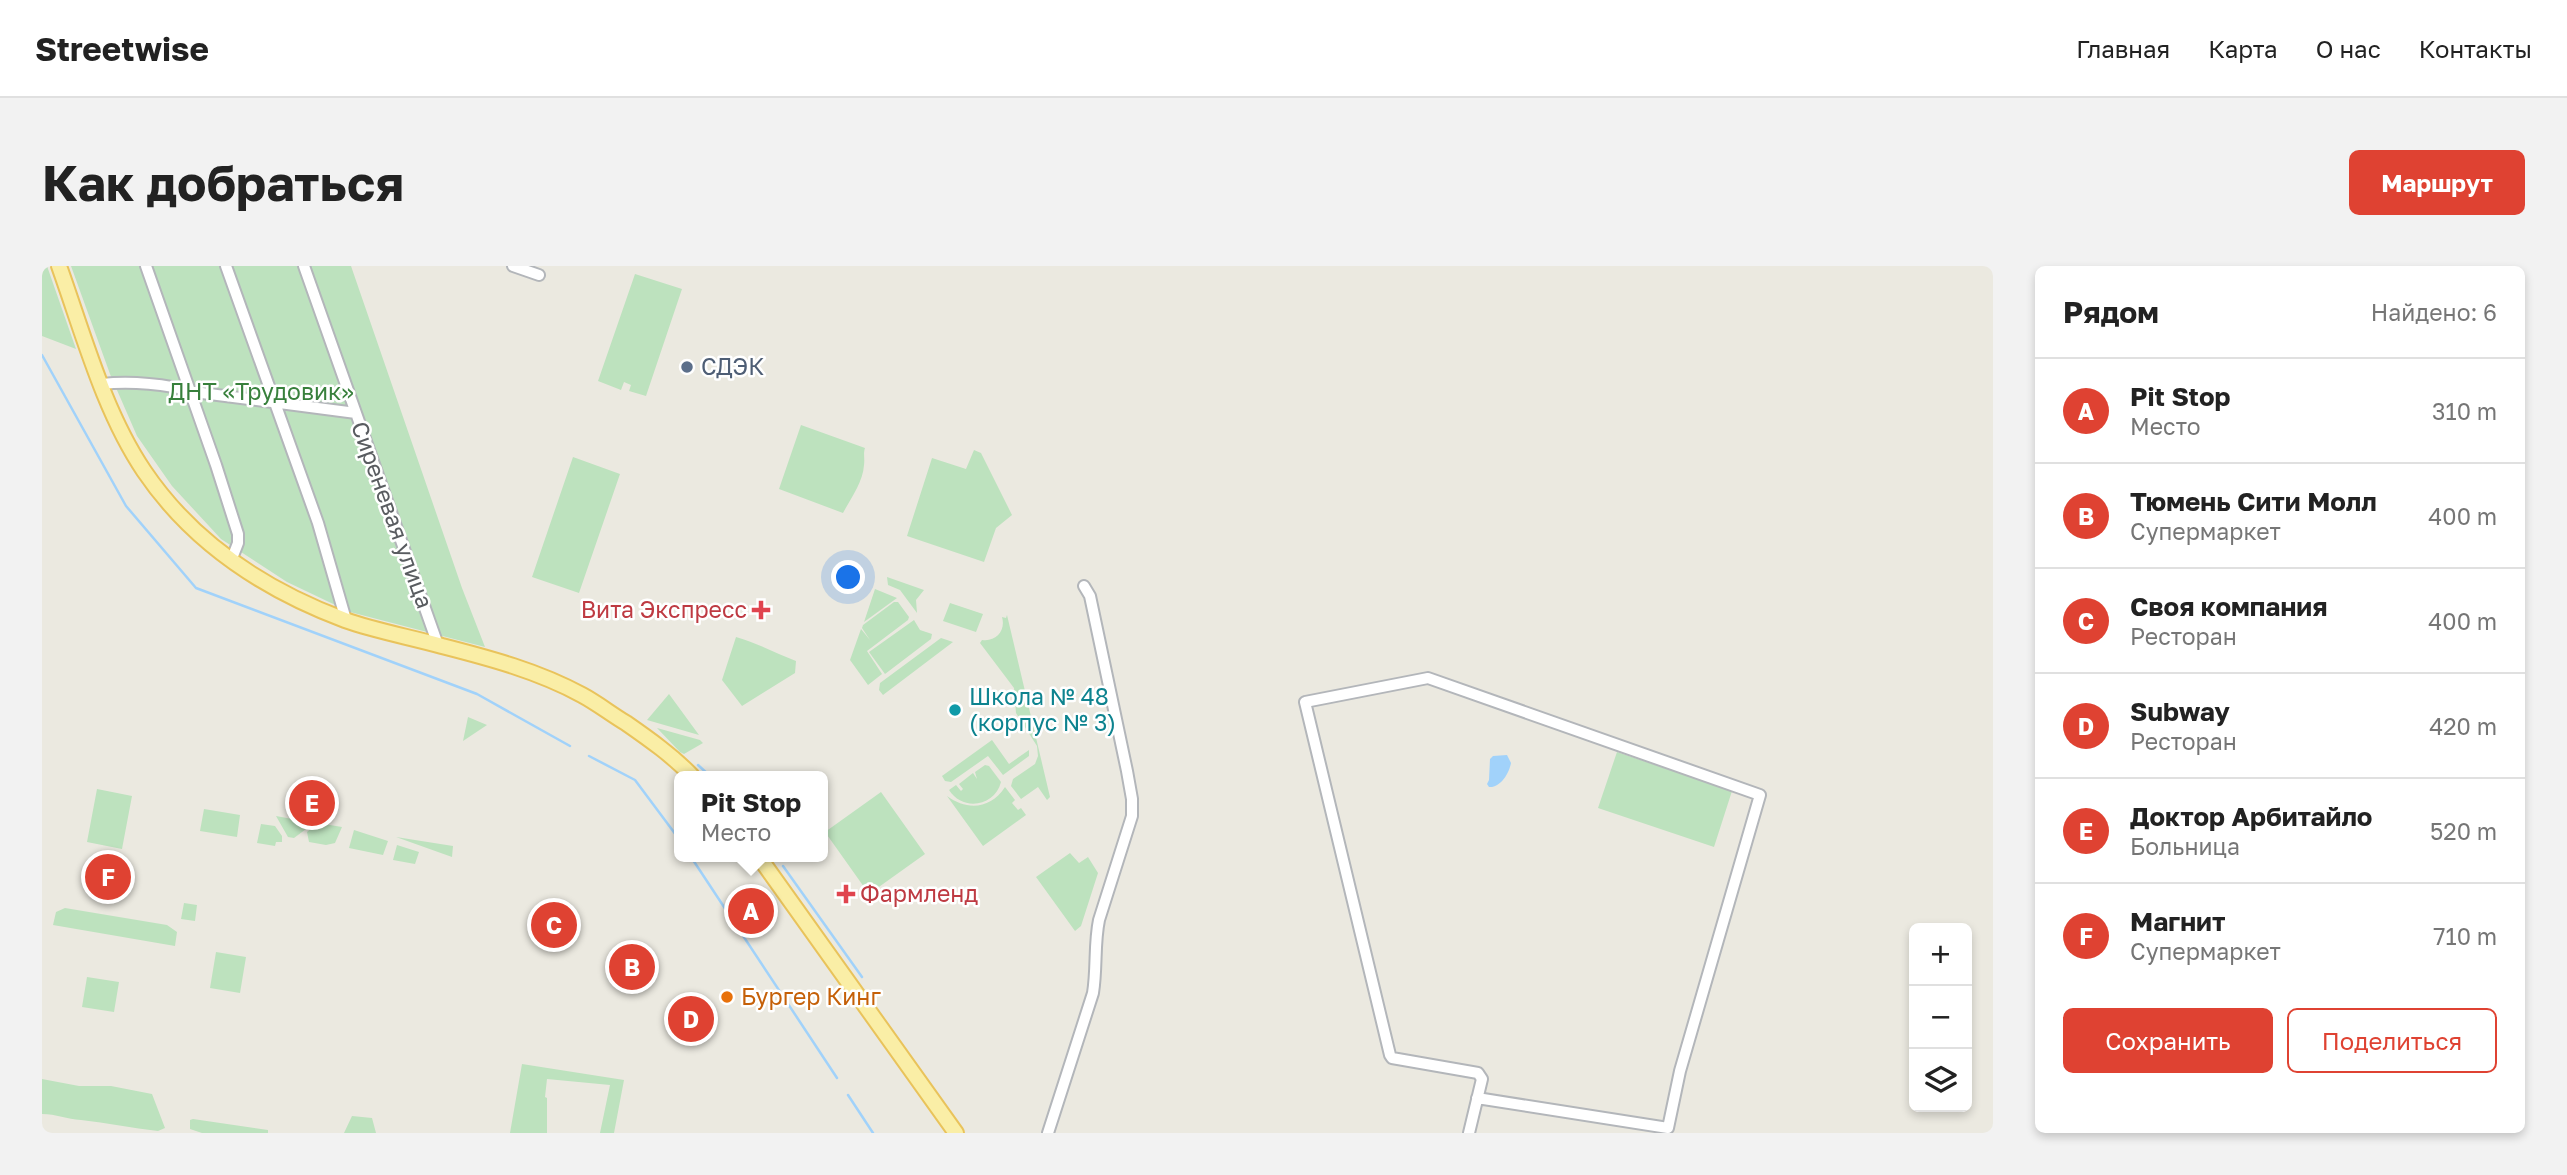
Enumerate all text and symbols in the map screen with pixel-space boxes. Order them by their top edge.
text: Streetwise [35,29,209,68]
text: Главная [2076,34,2170,63]
text: Карта [2208,34,2278,63]
text: О нас [2316,34,2381,63]
text: Контакты [2419,34,2532,63]
button: Маршрут [2349,150,2525,215]
text: Как добраться [42,153,404,212]
text: Рядом [2063,294,2159,330]
text: Найдено: 6 [2371,298,2497,326]
place label: СДЭК [701,352,764,380]
marker: СДЭК [679,359,695,375]
park label: ДНТ «Трудовик» [168,377,354,405]
text: Pit Stop [2130,381,2231,412]
text: A [2078,397,2094,425]
text: 310 m [2432,397,2497,425]
text: Место [2130,412,2201,440]
street label: Сиреневая улица [346,417,440,612]
text: Тюмень Сити Молл [2130,486,2377,517]
text: B [2078,502,2094,530]
text: 400 m [2428,502,2497,530]
text: Супермаркет [2130,517,2281,545]
your location [831,560,865,594]
text: Своя компания [2130,591,2327,622]
place label: Вита Экспресс [581,595,747,623]
marker: Вита Экспресс [753,602,769,618]
text: C [2078,607,2094,635]
text: 400 m [2428,607,2497,635]
text: Ресторан [2130,622,2237,650]
place label: Школа № 48 (корпус № 3) [969,682,1116,736]
text: Subway [2130,696,2230,727]
marker: Школа № 48 (корпус № 3) [947,702,963,718]
text: D [2078,712,2094,740]
text: 420 m [2429,712,2497,740]
text: Ресторан [2130,727,2237,755]
popup [674,771,828,862]
pin: E [289,777,335,829]
text: Pit Stop [701,787,801,818]
text: Доктор Арбитайло [2130,801,2372,832]
text: E [2079,817,2093,845]
text: 520 m [2430,817,2497,845]
text: Место [701,818,771,846]
text: Больница [2130,832,2240,860]
pin: F [85,851,131,903]
place label: Фармленд [860,879,978,907]
pin: A [728,885,774,937]
marker: Фармленд [838,886,854,902]
pin: C [531,899,577,951]
text: Магнит [2130,906,2225,937]
text: F [2079,922,2093,950]
text: 710 m [2433,922,2497,950]
map controls [1909,923,1972,1112]
button: + [1909,923,1972,986]
text: Супермаркет [2130,937,2281,965]
pin: B [609,941,655,993]
place label: Бургер Кинг [741,982,881,1010]
button: − [1909,986,1972,1049]
marker: Бургер Кинг [719,989,735,1005]
pin: D [668,993,714,1045]
button: Сохранить [2063,1008,2273,1073]
button: Поделиться [2287,1008,2497,1073]
button: layers [1909,1049,1972,1112]

